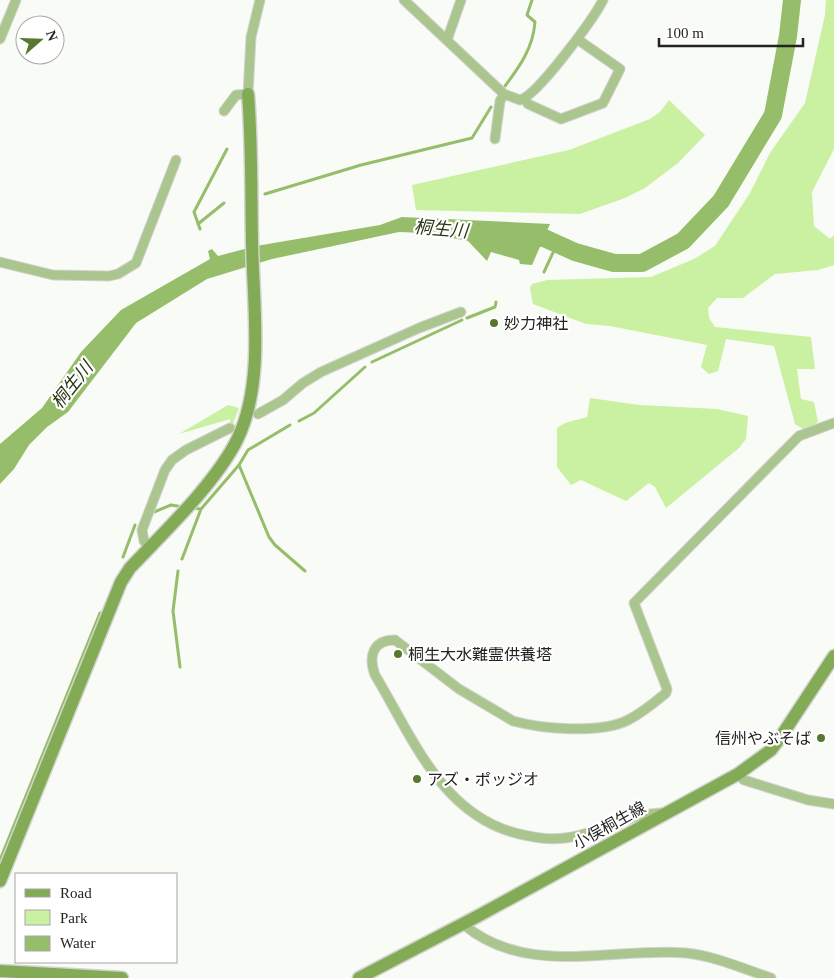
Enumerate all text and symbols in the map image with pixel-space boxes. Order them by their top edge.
north arrow [15,15,65,65]
scale bar [659,15,803,47]
text: 100 m [666,25,704,41]
text: N [43,28,61,43]
water label: 桐生川 [413,217,471,241]
place label: 妙力神社 [504,315,568,332]
marker: 妙力神社 [488,317,500,329]
water label: 桐生川 [47,356,98,412]
place label: 桐生大水難霊供養塔 [408,646,552,663]
marker: 桐生大水難霊供養塔 [392,648,404,660]
place label: 信州やぶそば [715,730,811,747]
marker: 信州やぶそば [815,732,827,744]
place label: アズ・ポッジオ [427,771,539,788]
marker: アズ・ポッジオ [411,773,423,785]
street label: 小俣桐生線 [570,799,648,852]
legend [15,873,178,963]
text: Road [60,885,92,901]
text: Park [60,910,88,926]
text: Water [60,935,95,951]

